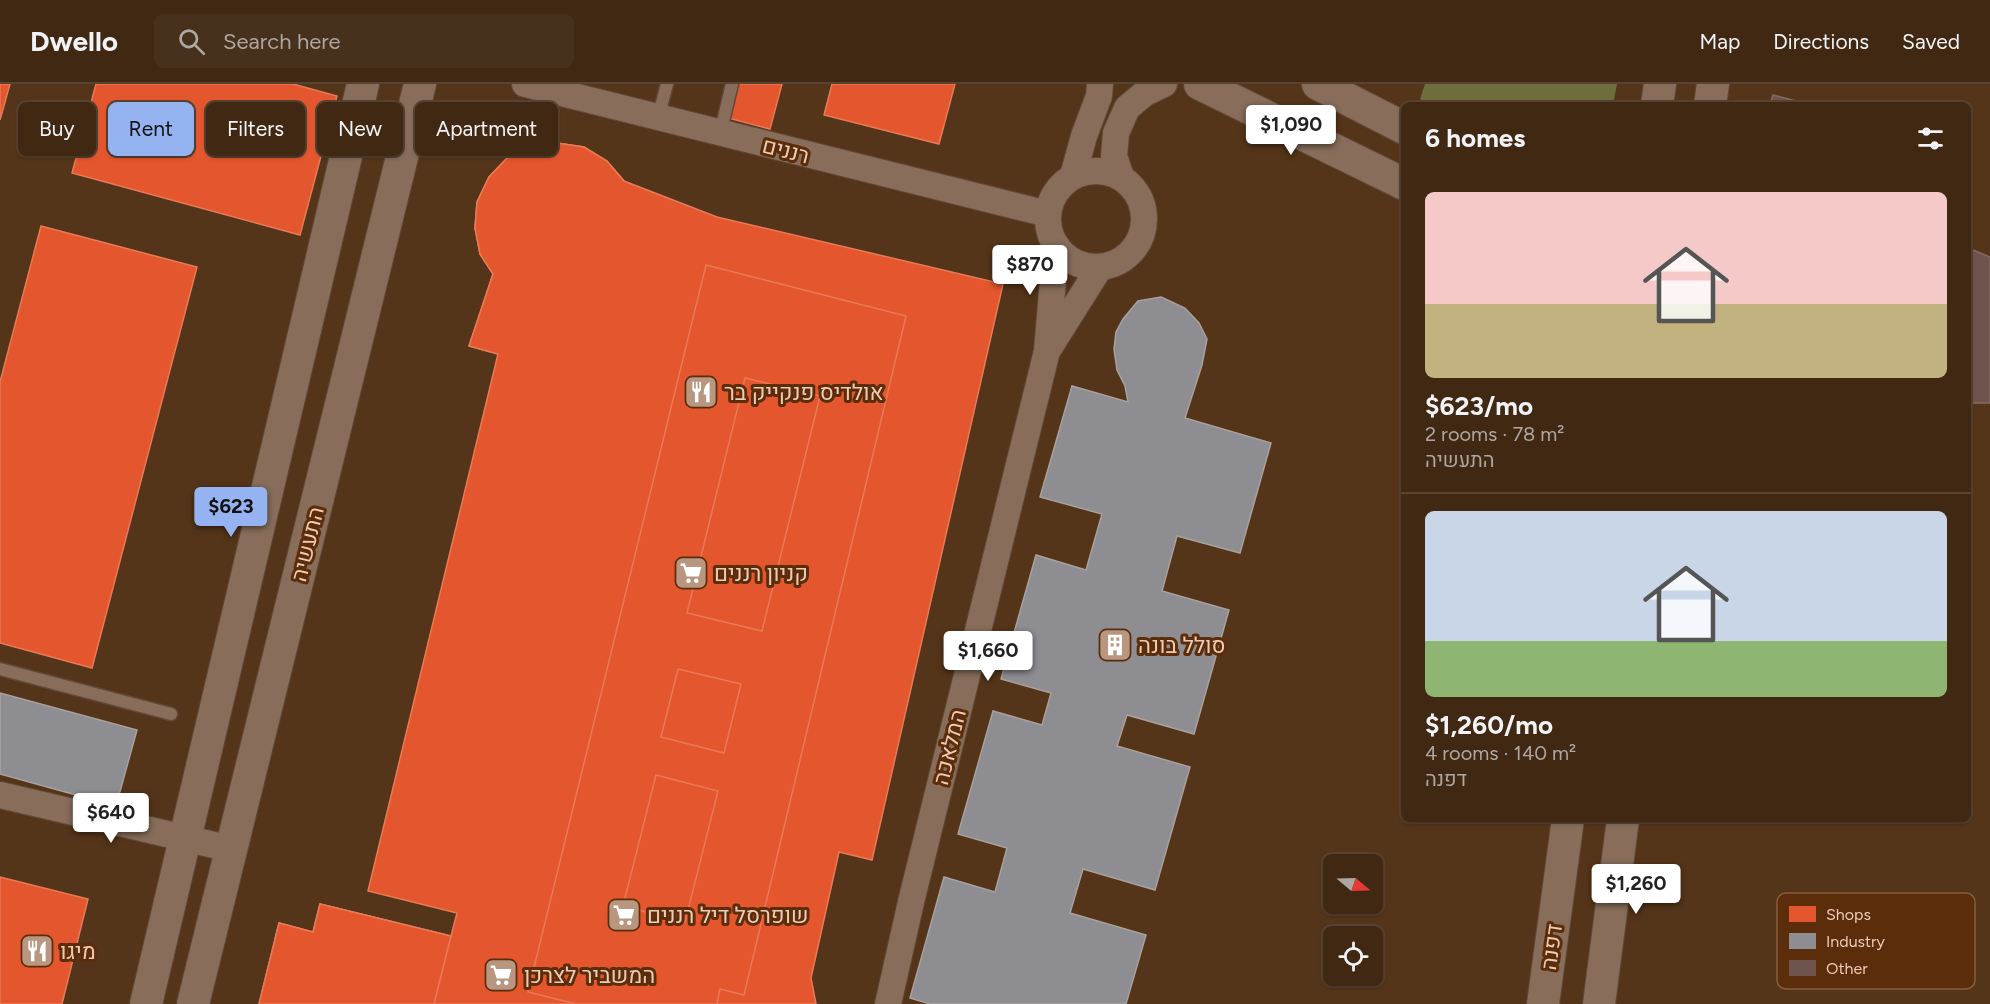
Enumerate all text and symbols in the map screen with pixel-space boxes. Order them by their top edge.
search box [154,14,574,68]
text: Dwello [30,24,118,58]
icon: search [175,25,208,58]
text: Search here [223,28,341,55]
text: Map [1699,29,1740,54]
text: Directions [1773,29,1869,54]
text: Saved [1902,29,1960,54]
chip: Buy [18,102,96,156]
chip: Rent [108,102,194,156]
chip: Filters [206,102,305,156]
chip: New [317,102,403,156]
chip: Apartment [415,102,558,156]
pin: $1,090 [1242,105,1340,156]
text: $1,090 [1260,112,1322,136]
text: 6 homes [1425,122,1525,154]
icon: filters [1914,122,1947,155]
street label: רננים [760,132,812,169]
icon: home [1632,231,1740,339]
pin: $870 [994,245,1066,296]
text: $870 [1006,252,1054,276]
restaurant icon: אולדיס פנקייק בר [683,374,719,410]
place label: אולדיס פנקייק בר [724,379,884,406]
text: $623/mo [1425,390,1533,422]
text: 2 rooms · 78 m² [1425,422,1565,446]
text: התעשיה [1425,448,1495,472]
pin: $623 [195,487,267,538]
text: $623 [208,494,254,518]
street label: התעשיה [285,504,330,584]
icon: home [1632,550,1740,658]
supermarket icon: קניון רננים [673,555,709,591]
place label: קניון רננים [714,560,808,587]
building icon: סולל בונה [1097,627,1133,663]
pin: $1,660 [939,631,1037,682]
place label: סולל בונה [1138,632,1226,659]
text: $1,660 [958,638,1018,662]
street label: המלאכה [927,706,972,788]
text: $1,260/mo [1425,709,1553,741]
text: 4 rooms · 140 m² [1425,741,1576,765]
text: דפנה [1425,767,1467,791]
pin: $640 [75,793,147,844]
text: $640 [87,800,135,824]
north arrow [1323,854,1383,914]
map controls [1323,854,1383,986]
pin: $1,260 [1587,864,1685,915]
text: $1,260 [1606,871,1666,895]
legend [1777,893,1975,989]
supermarket icon: שופרסל דיל רננים [606,897,642,933]
place label: שופרסל דיל רננים [647,902,808,929]
text: Shops [1826,905,1871,924]
street label: דפנה [1535,922,1568,972]
button: locate [1323,926,1383,986]
text: Industry [1826,932,1885,951]
restaurant icon: מיגו [19,933,55,969]
place label: מיגו [60,938,96,965]
supermarket icon: המשביר לצרכן [483,957,519,993]
text: Other [1826,959,1868,978]
place label: המשביר לצרכן [524,962,655,989]

